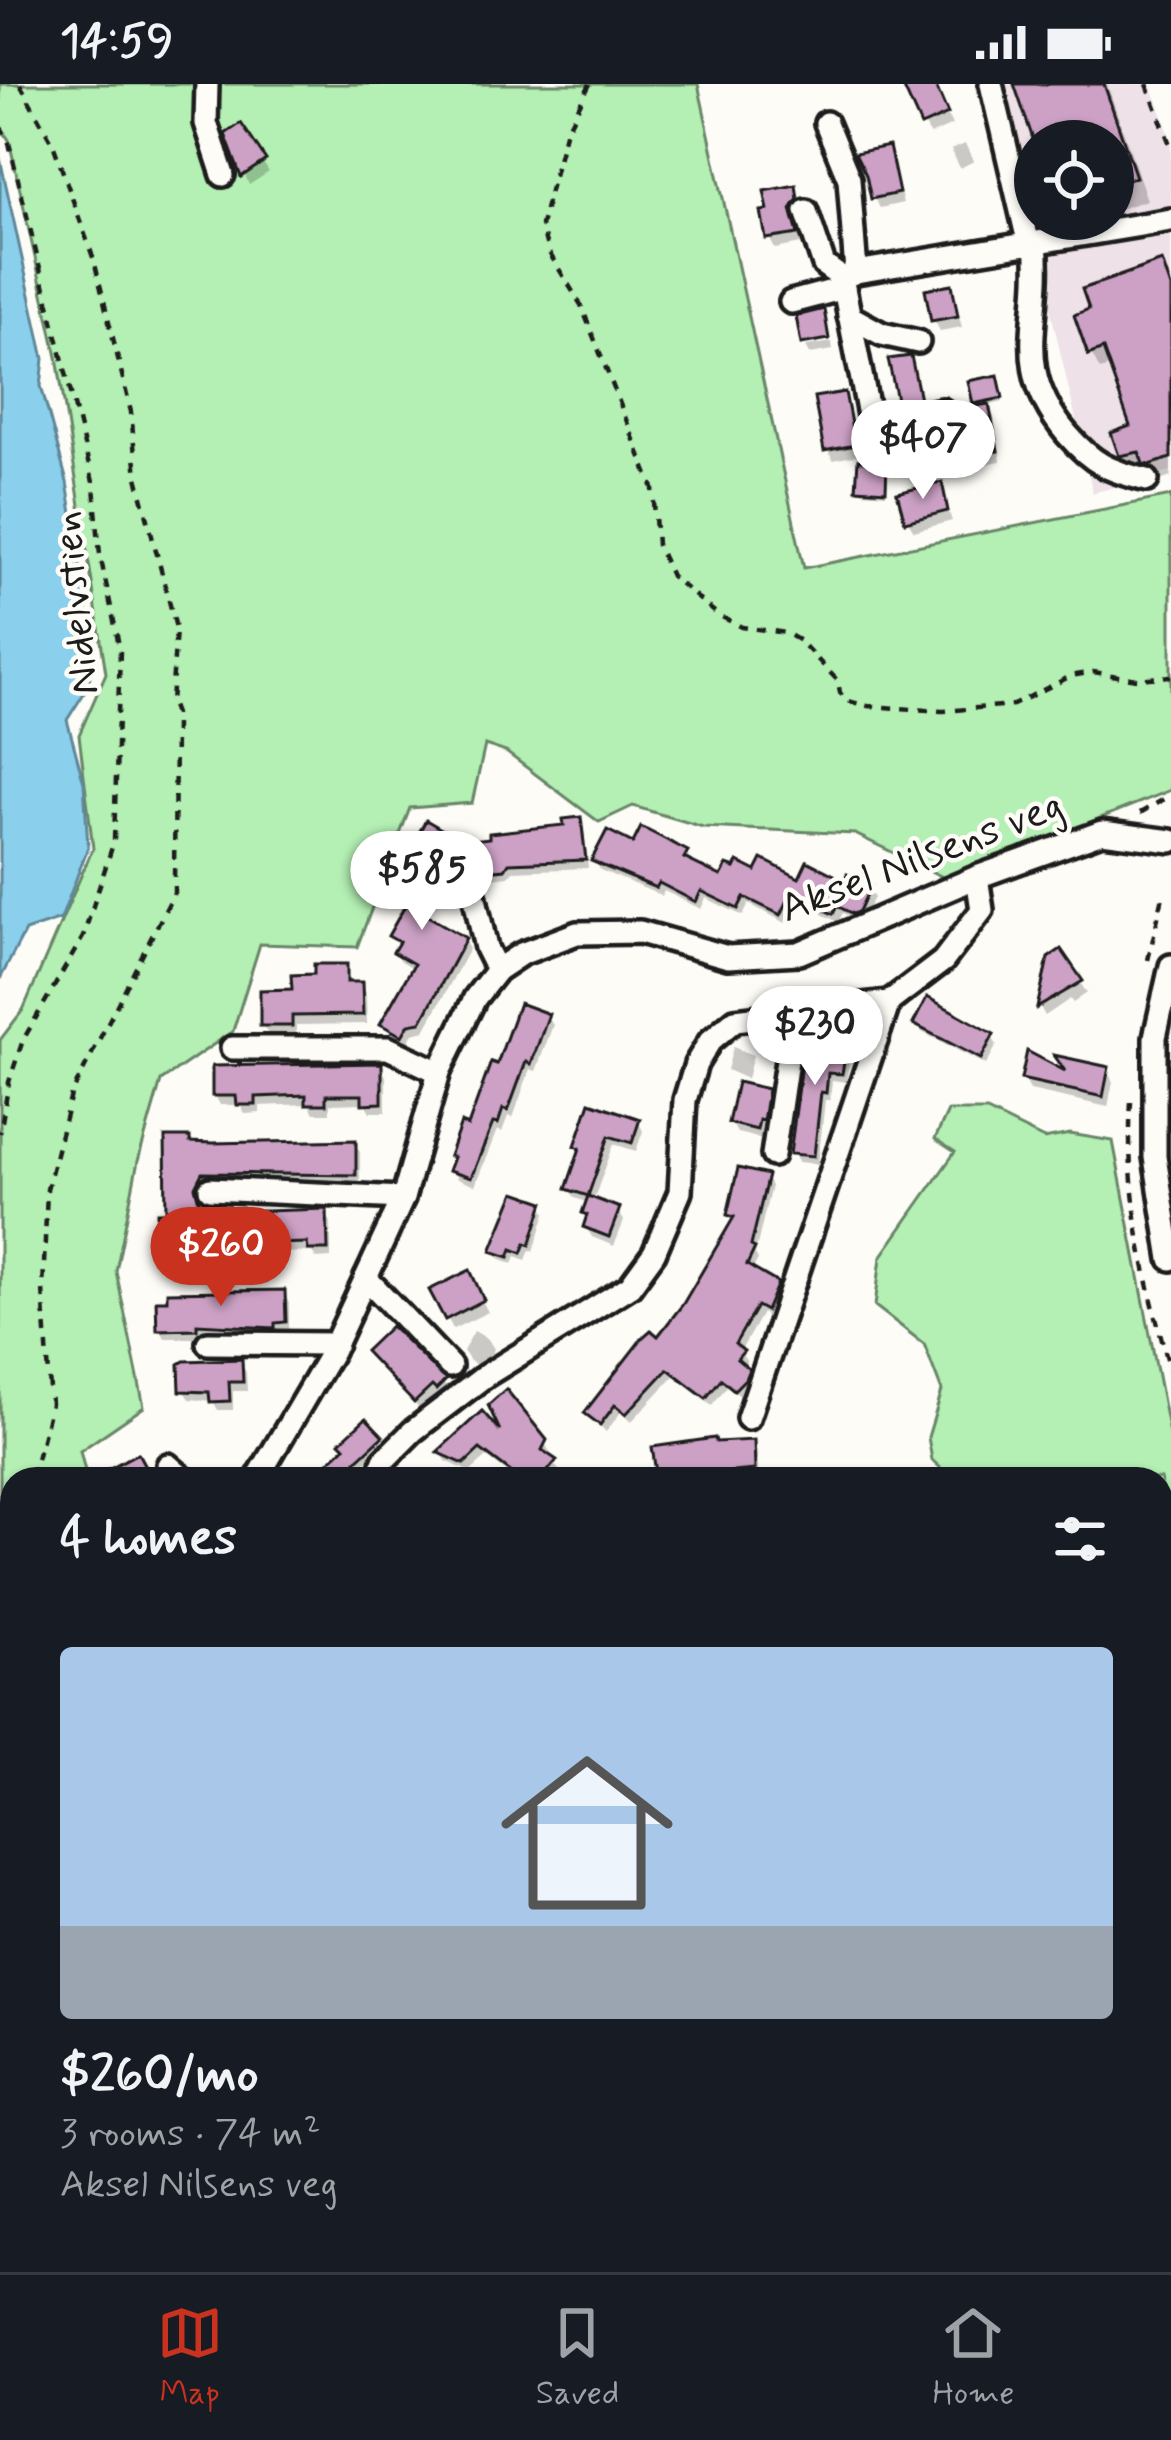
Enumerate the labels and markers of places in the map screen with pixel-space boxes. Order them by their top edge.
pin: $407 [852,400,994,502]
pin: $585 [351,831,493,933]
pin: $230 [744,986,886,1088]
pin: $260 [150,1207,292,1309]

